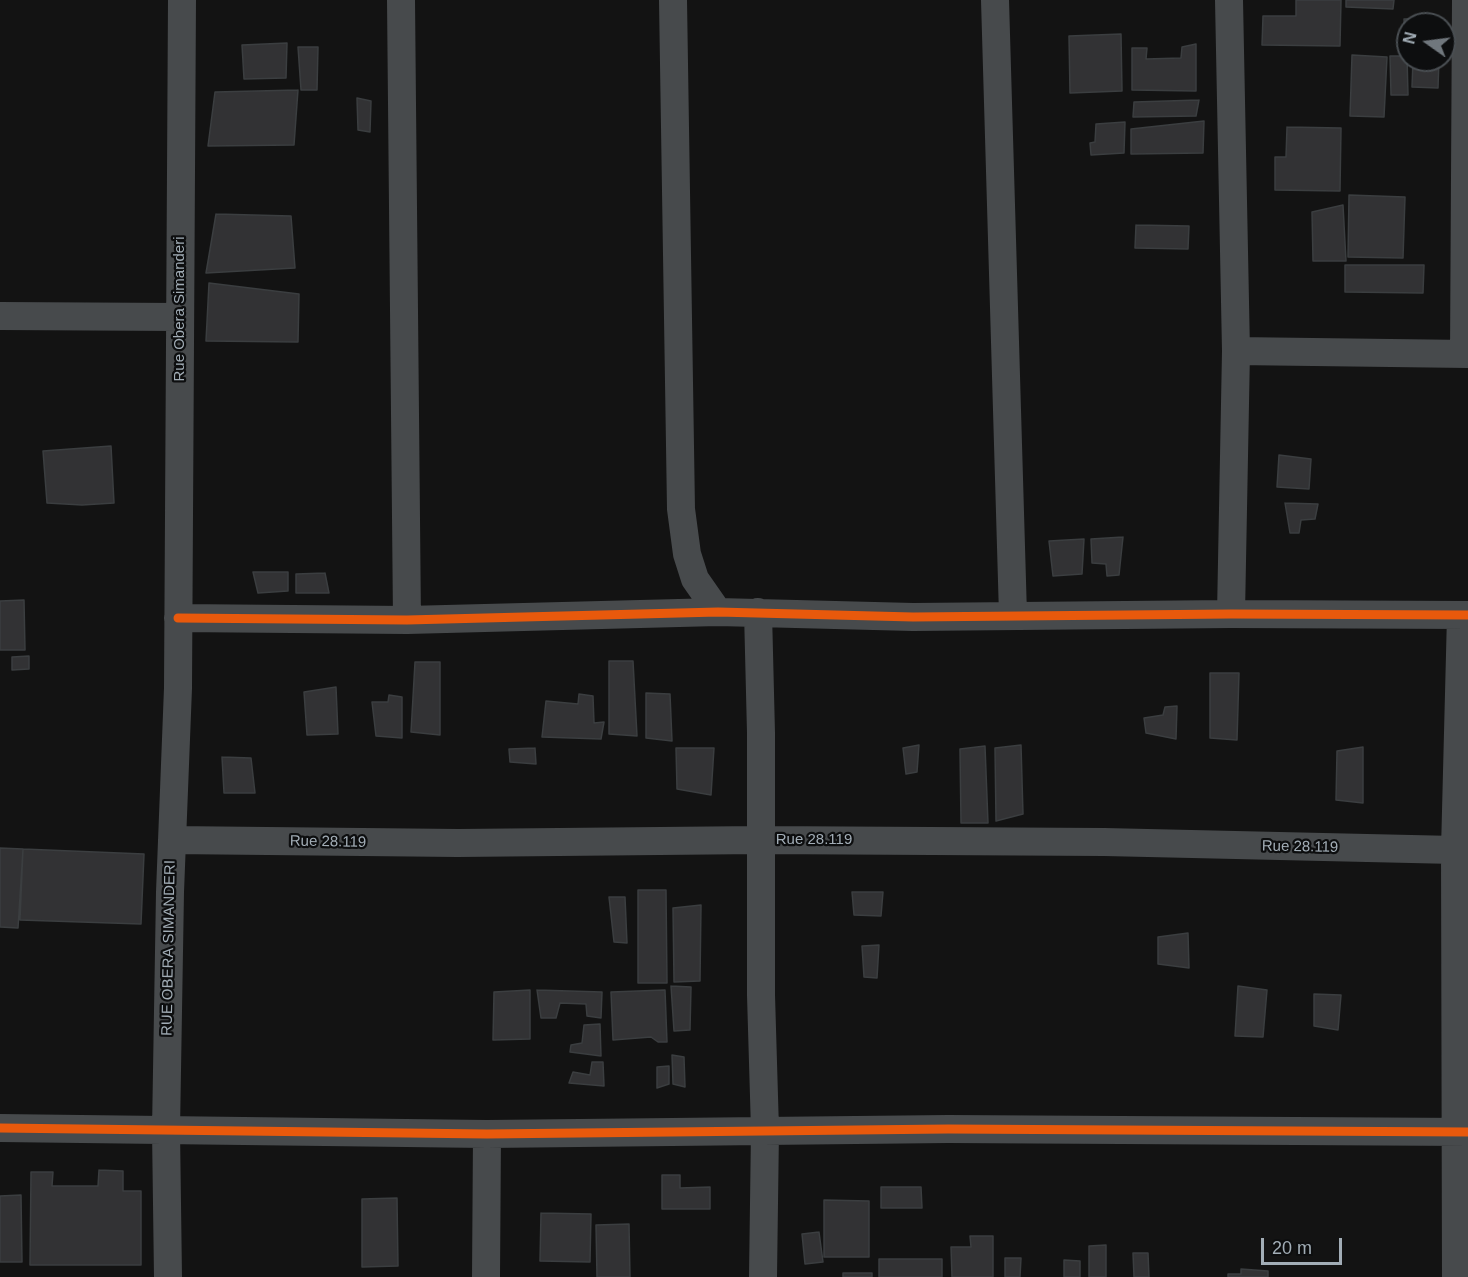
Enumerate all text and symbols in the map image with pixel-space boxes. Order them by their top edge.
north arrow [1396,12,1456,72]
text: N [1400,30,1420,46]
street label: Rue Obera Simanderi [171,236,189,382]
street label: Rue 28.119 [776,831,852,849]
street label: Rue 28.119 [290,832,366,852]
street label: Rue 28.119 [1262,837,1338,857]
street label: RUE OBERA SIMANDERI [158,860,180,1036]
scale bar [1264,1226,1345,1264]
text: 20 m [1272,1238,1312,1258]

